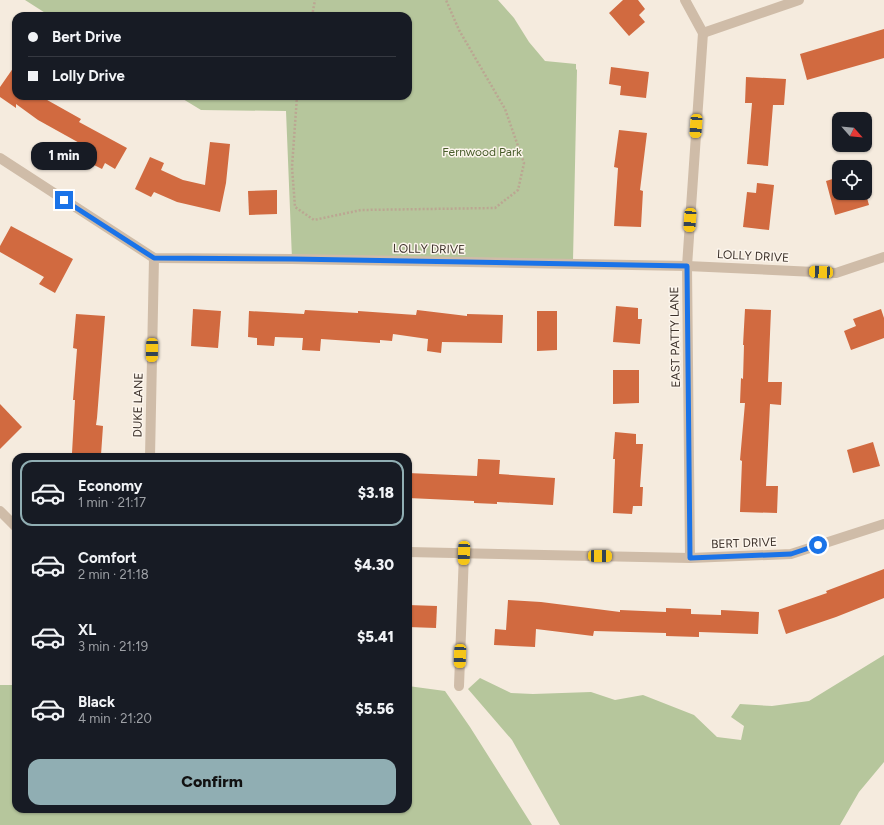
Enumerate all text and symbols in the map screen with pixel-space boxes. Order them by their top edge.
text: Bert Drive [52,28,121,46]
text: Lolly Drive [52,67,125,85]
north arrow [832,112,872,152]
map controls [832,112,872,200]
car [689,114,703,138]
callout: 1 min [31,142,97,170]
park label: Fernwood Park [442,145,522,159]
text: 1 min [48,148,80,163]
button: locate [832,160,872,200]
route end [55,191,73,209]
car [683,208,697,232]
street label: LOLLY DRIVE [393,241,465,257]
street label: LOLLY DRIVE [717,247,789,265]
car [809,265,833,279]
street label: EAST PATTY LANE [667,286,683,388]
car [146,338,158,362]
street label: DUKE LANE [130,372,146,438]
icon: car [30,475,66,511]
text: Economy [78,477,143,495]
text: $3.18 [358,484,394,502]
text: 1 min · 21:17 [78,495,146,510]
street label: BERT DRIVE [711,535,777,551]
route start [809,536,827,554]
car [458,541,470,565]
icon: car [30,547,66,583]
text: Comfort [78,549,137,567]
car [588,550,612,562]
text: $4.30 [354,556,394,574]
text: 2 min · 21:18 [78,567,149,582]
icon: car [30,619,66,655]
text: XL [78,621,96,639]
text: $5.41 [357,628,394,646]
text: 3 min · 21:19 [78,639,148,654]
car [454,644,466,668]
icon: car [30,691,66,727]
text: Black [78,693,115,711]
text: $5.56 [355,700,394,718]
text: 4 min · 21:20 [78,711,152,726]
button: Confirm [28,759,396,805]

